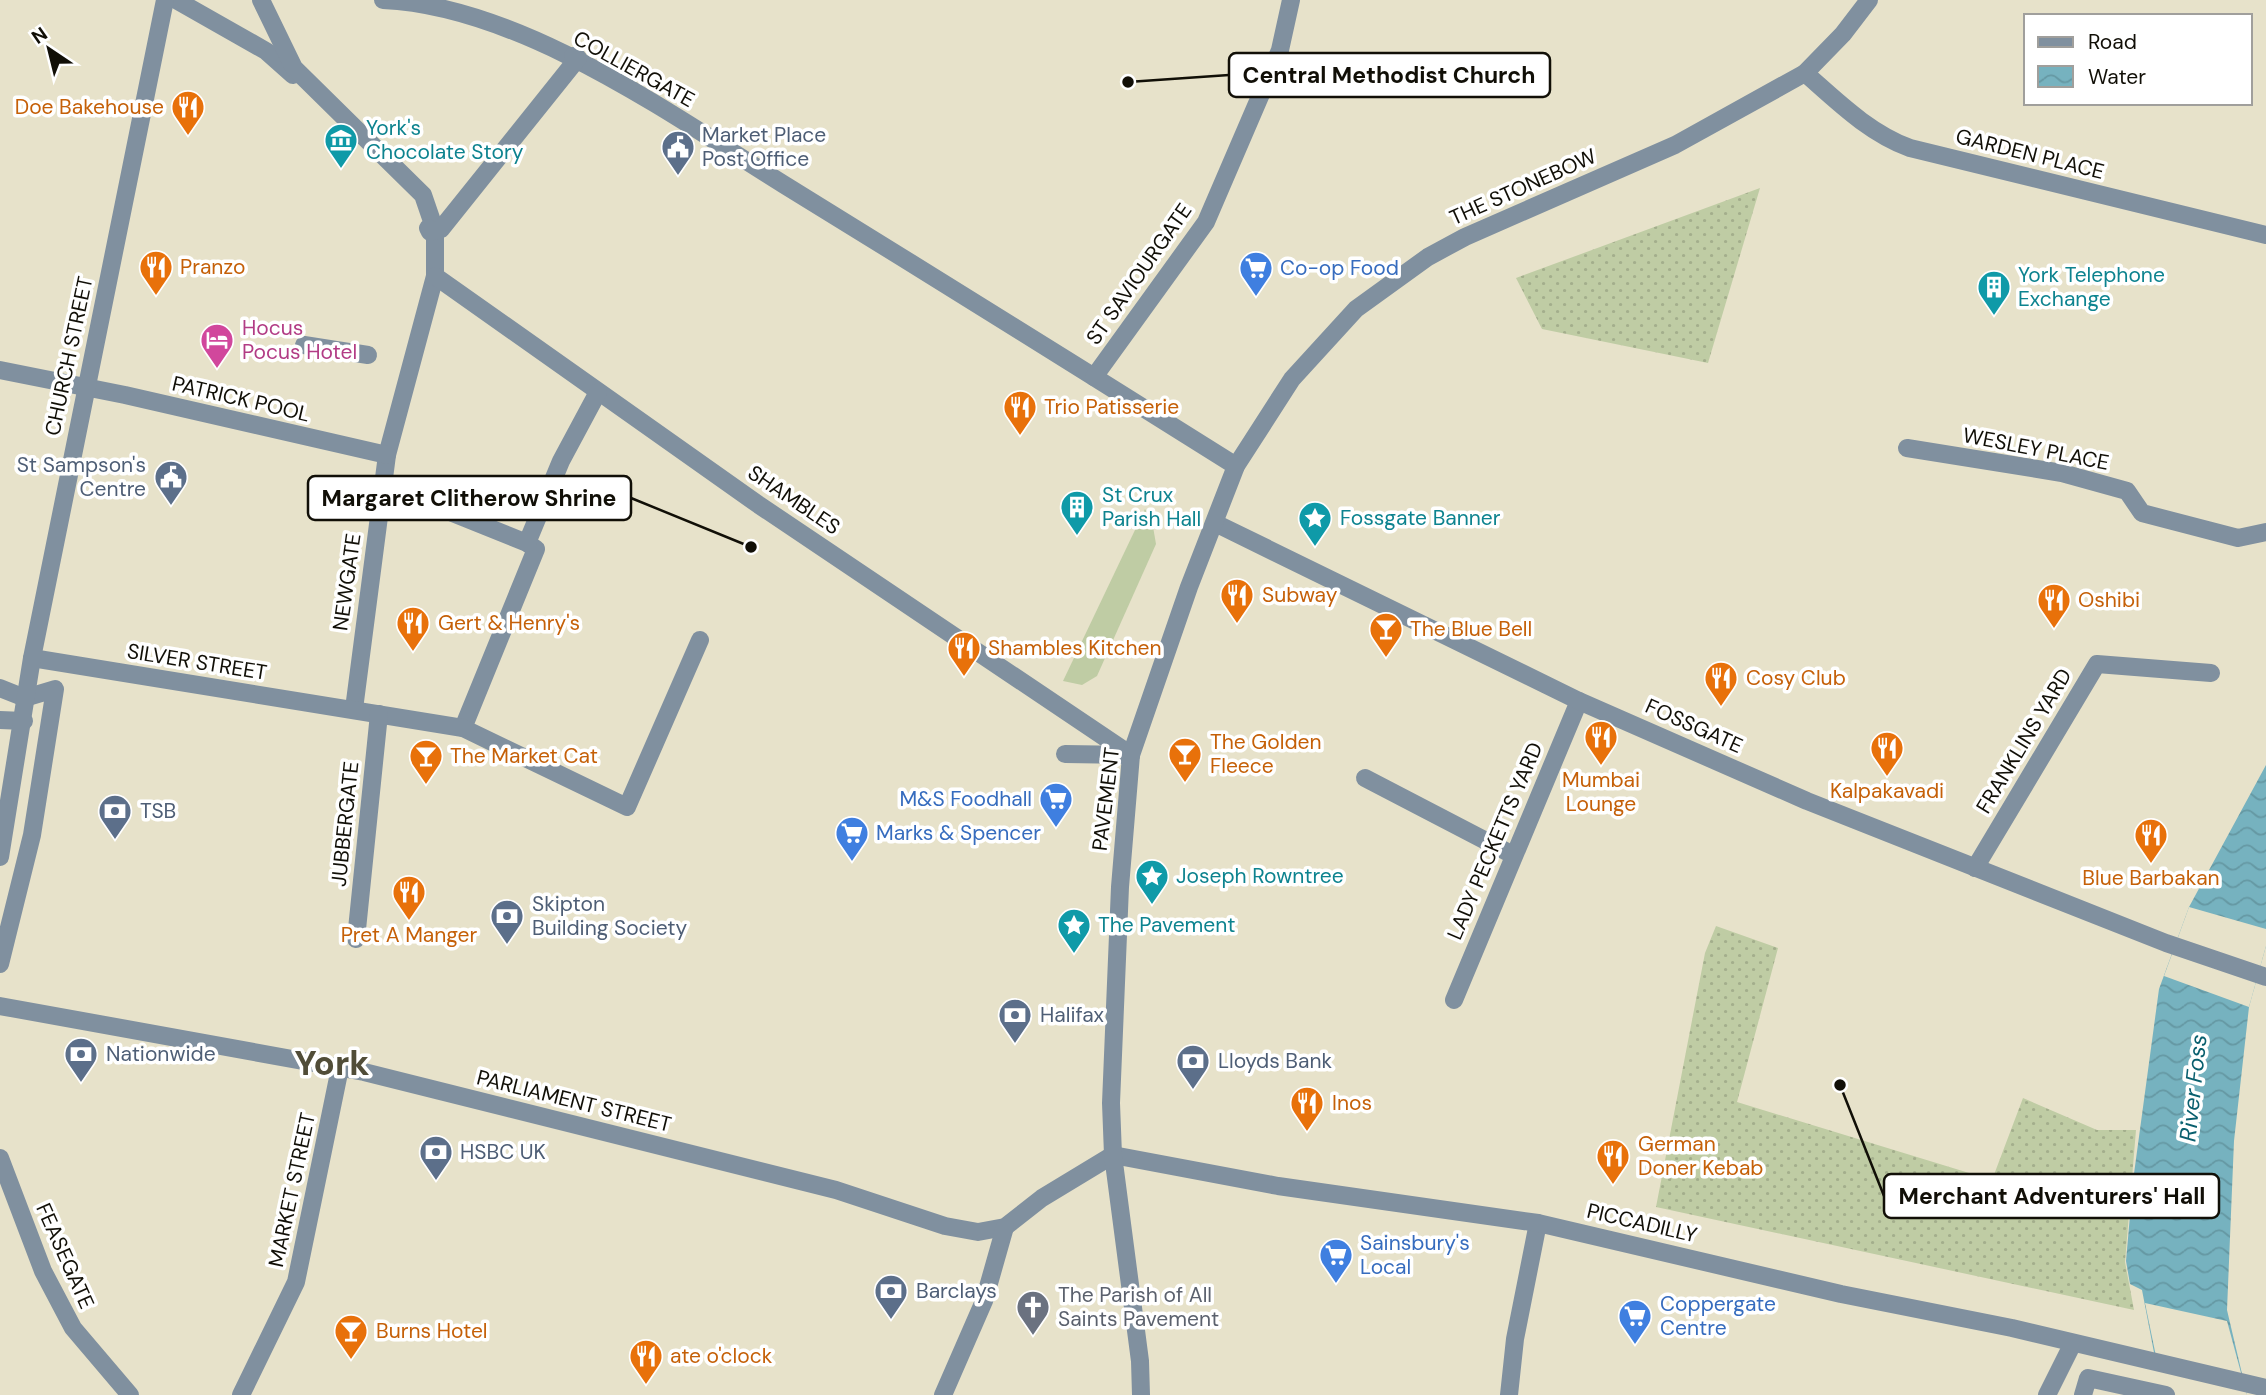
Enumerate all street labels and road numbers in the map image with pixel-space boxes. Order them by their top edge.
street label: COLLIERGATE [568,24,700,114]
street label: GARDEN PLACE [1953,122,2107,186]
street label: THE STONEBOW [1445,142,1601,232]
street label: ST SAVIOURGATE [1080,198,1198,350]
street label: CHURCH STREET [38,274,100,438]
street label: PATRICK POOL [169,370,313,428]
street label: WESLEY PLACE [1961,421,2111,477]
street label: SHAMBLES [742,459,846,541]
street label: NEWGATE [326,532,368,632]
street label: SILVER STREET [125,637,269,687]
street label: FRANKLINS YARD [1970,663,2078,819]
street label: FOSSGATE [1641,692,1747,760]
street label: LADY PECKETTS YARD [1441,738,1549,944]
street label: PAVEMENT [1086,745,1126,852]
street label: JUBBERGATE [325,760,365,888]
street label: PARLIAMENT STREET [474,1063,674,1139]
street label: MARKET STREET [262,1110,322,1270]
street label: PICCADILLY [1584,1197,1700,1249]
street label: FEASEGATE [29,1199,101,1313]

